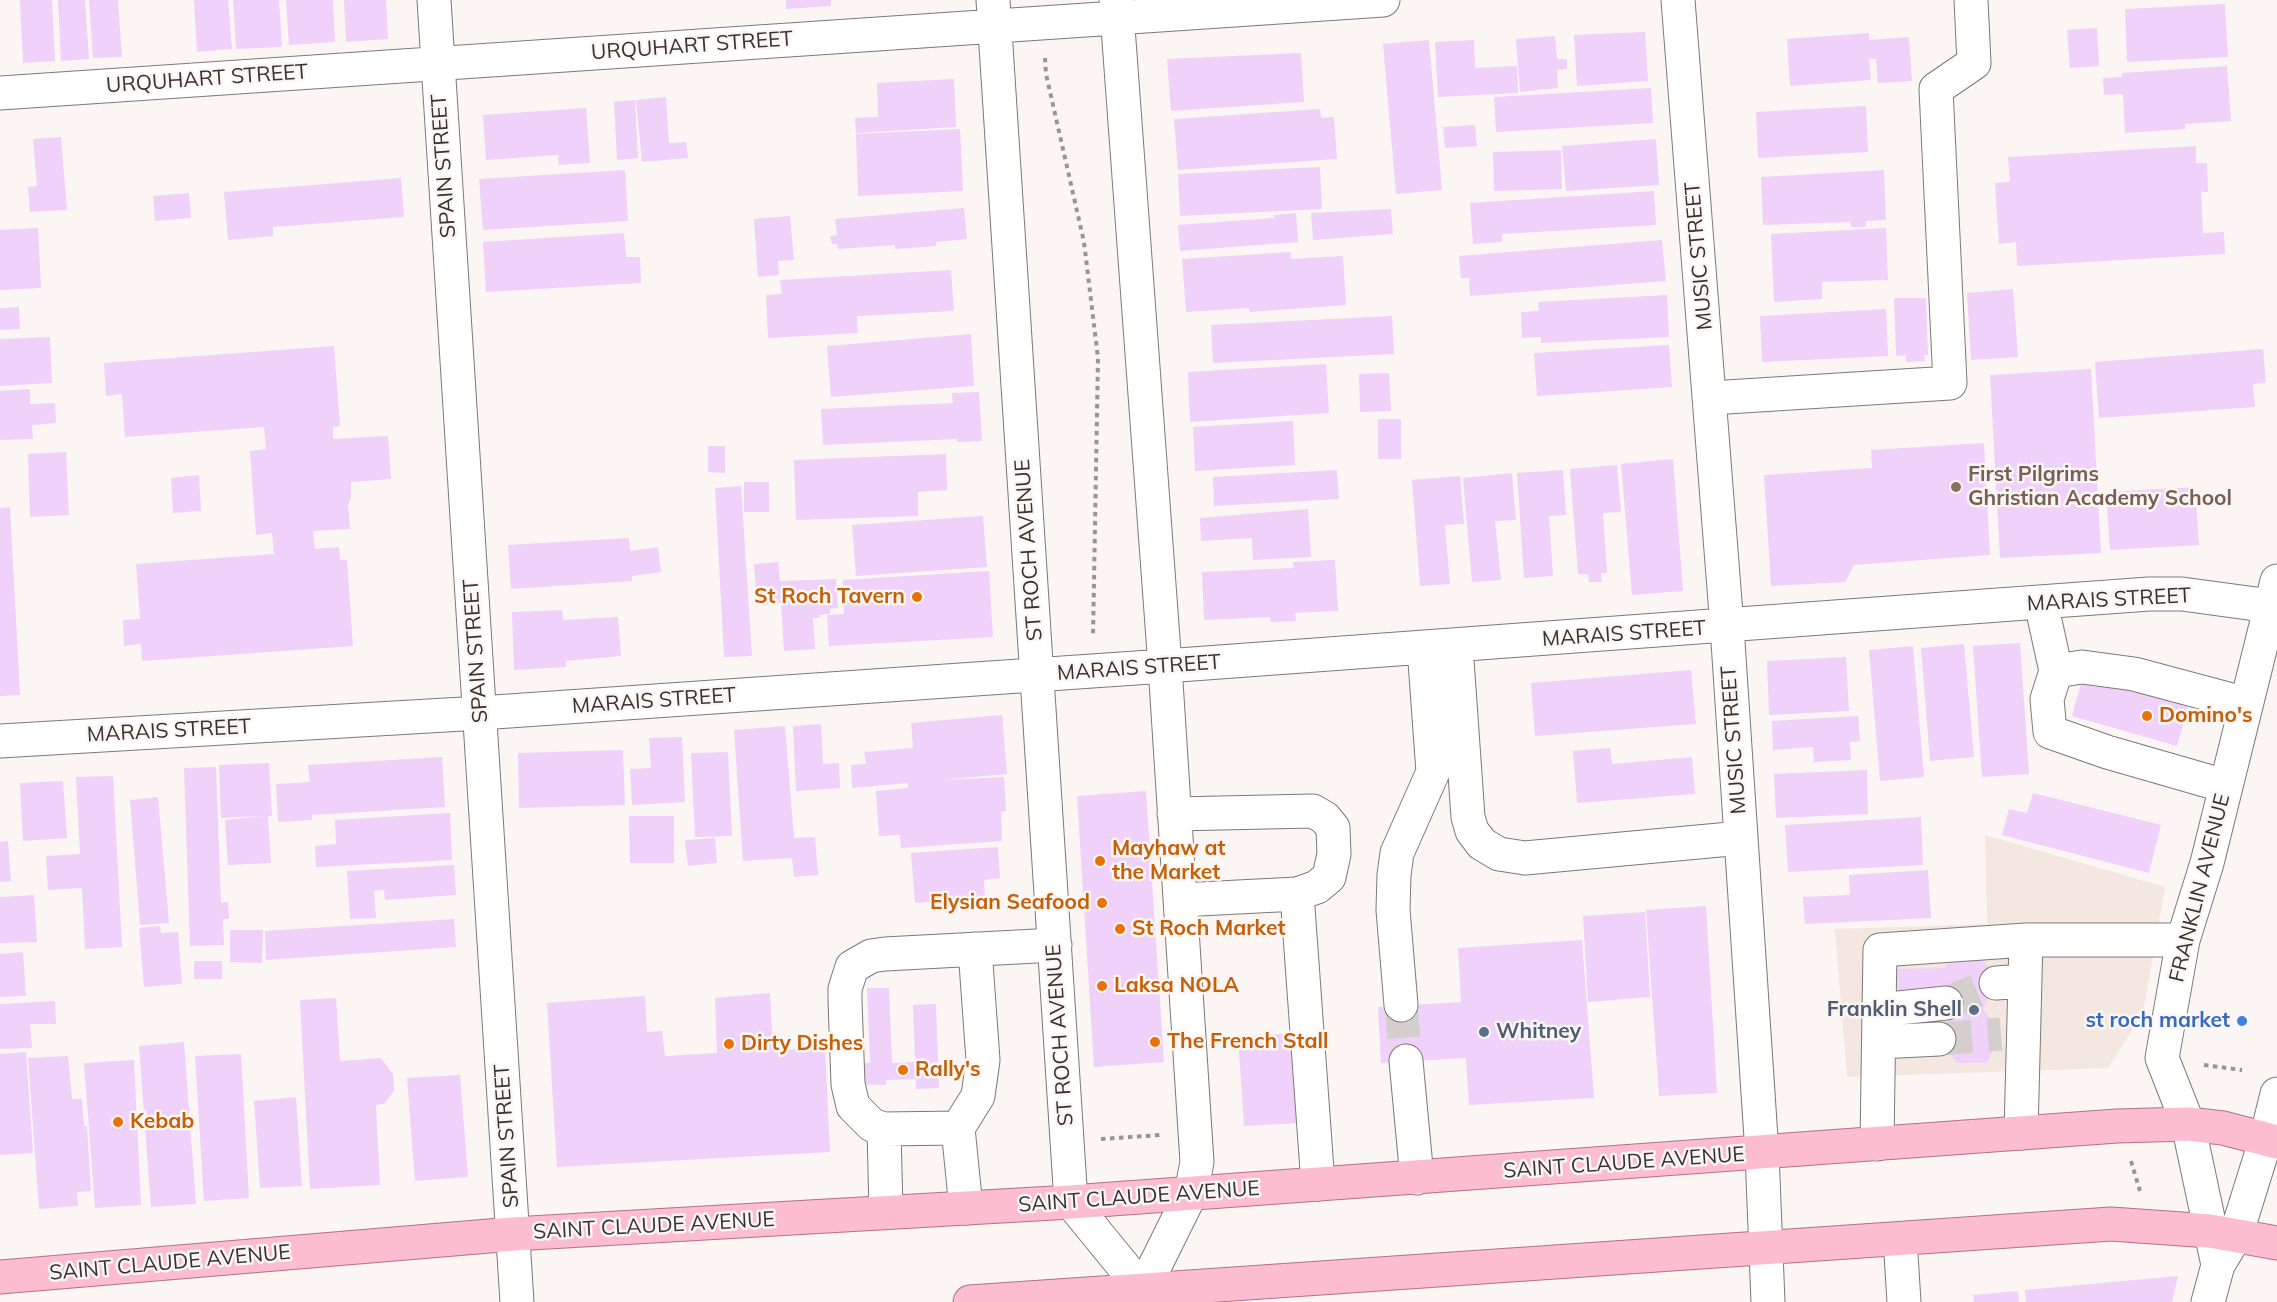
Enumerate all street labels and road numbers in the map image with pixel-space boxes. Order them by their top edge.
street label: URQUHART STREET [590,26,794,66]
street label: URQUHART STREET [105,59,309,99]
street label: SPAIN STREET [426,93,462,239]
street label: MUSIC STREET [1680,181,1718,331]
street label: ST ROCH AVENUE [1010,458,1048,642]
street label: SPAIN STREET [458,578,494,724]
street label: MARAIS STREET [2026,583,2192,617]
street label: MARAIS STREET [1541,616,1707,652]
street label: MARAIS STREET [1056,650,1222,686]
street label: MUSIC STREET [1716,665,1752,815]
street label: MARAIS STREET [571,683,737,719]
street label: MARAIS STREET [86,714,252,748]
street label: FRANKLIN AVENUE [2164,791,2236,985]
street label: ST ROCH AVENUE [1041,943,1079,1127]
street label: SPAIN STREET [489,1063,525,1209]
street label: SAINT CLAUDE AVENUE [1502,1142,1746,1184]
street label: SAINT CLAUDE AVENUE [1017,1176,1261,1218]
street label: SAINT CLAUDE AVENUE [533,1207,775,1245]
street label: SAINT CLAUDE AVENUE [48,1240,292,1286]

